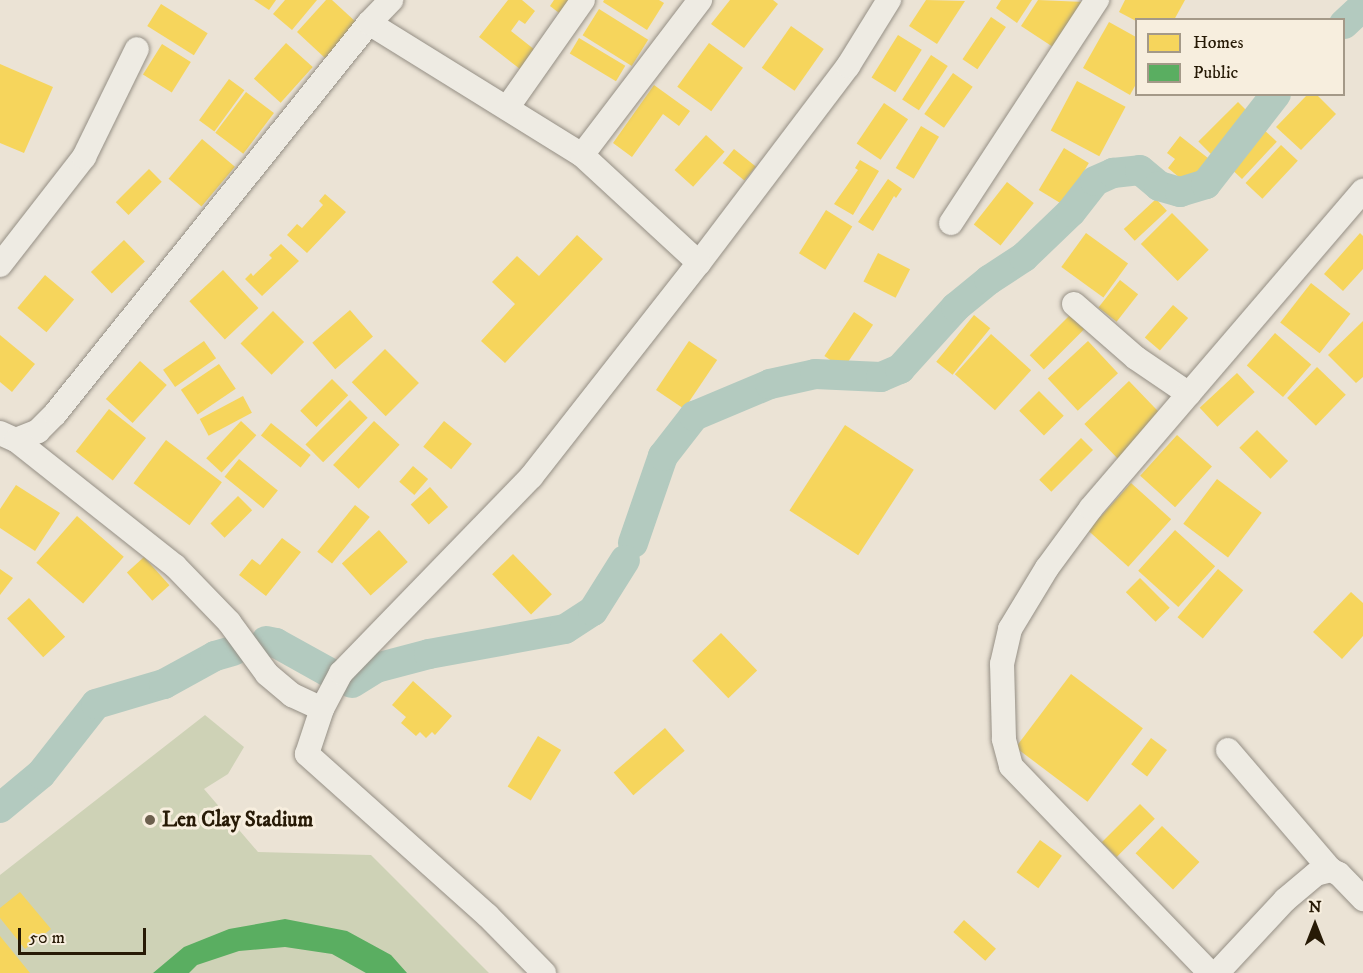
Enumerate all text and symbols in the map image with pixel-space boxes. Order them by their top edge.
legend [1135,18,1345,96]
text: Homes [1193,32,1244,54]
text: Public [1193,62,1238,84]
place label: Len Clay Stadium [162,807,313,833]
marker: Len Clay Stadium [143,813,157,827]
north arrow [1285,895,1345,955]
text: N [1308,897,1322,917]
scale bar [21,916,148,954]
text: 50 m [29,927,65,949]

